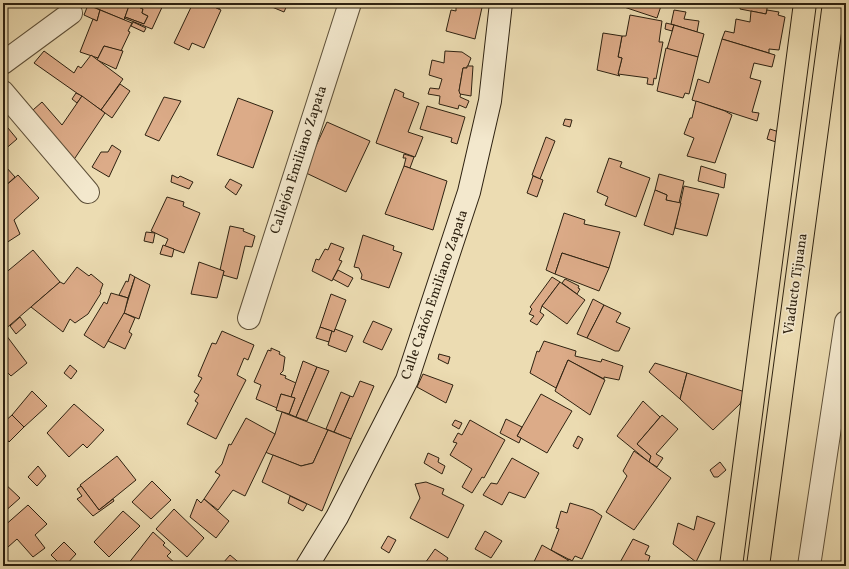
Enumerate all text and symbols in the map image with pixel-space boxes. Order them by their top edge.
street label: Callejón Emiliano Zapata [266,83,332,237]
street label: Calle Cañón Emiliano Zapata [397,208,473,382]
street label: Viaducto Tijuana [779,232,813,336]

